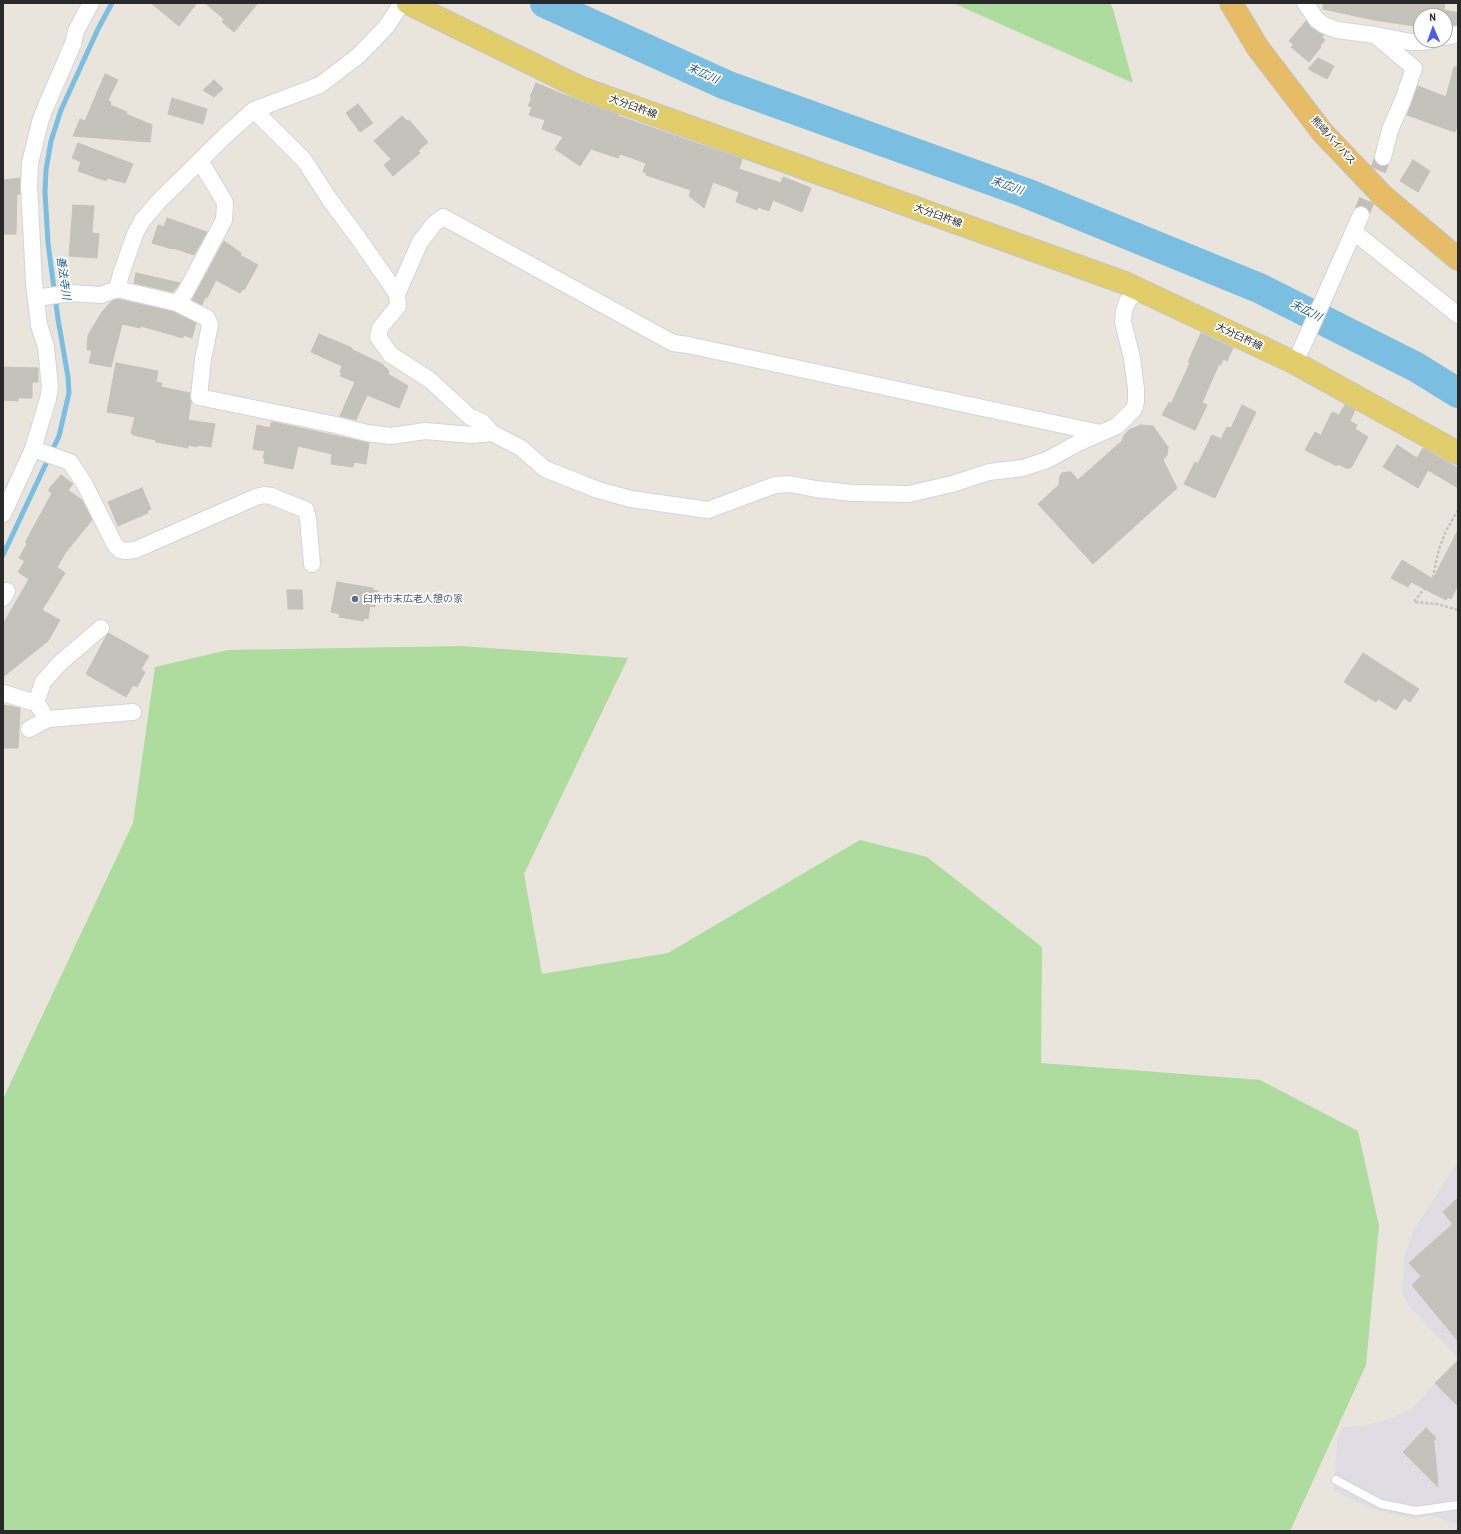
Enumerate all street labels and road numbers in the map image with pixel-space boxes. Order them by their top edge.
street label: 大分臼杵線 [607,93,659,121]
street label: 熊崎バイパス [1308,115,1358,167]
street label: 大分臼杵線 [912,202,964,230]
street label: 大分臼杵線 [1214,321,1264,353]

